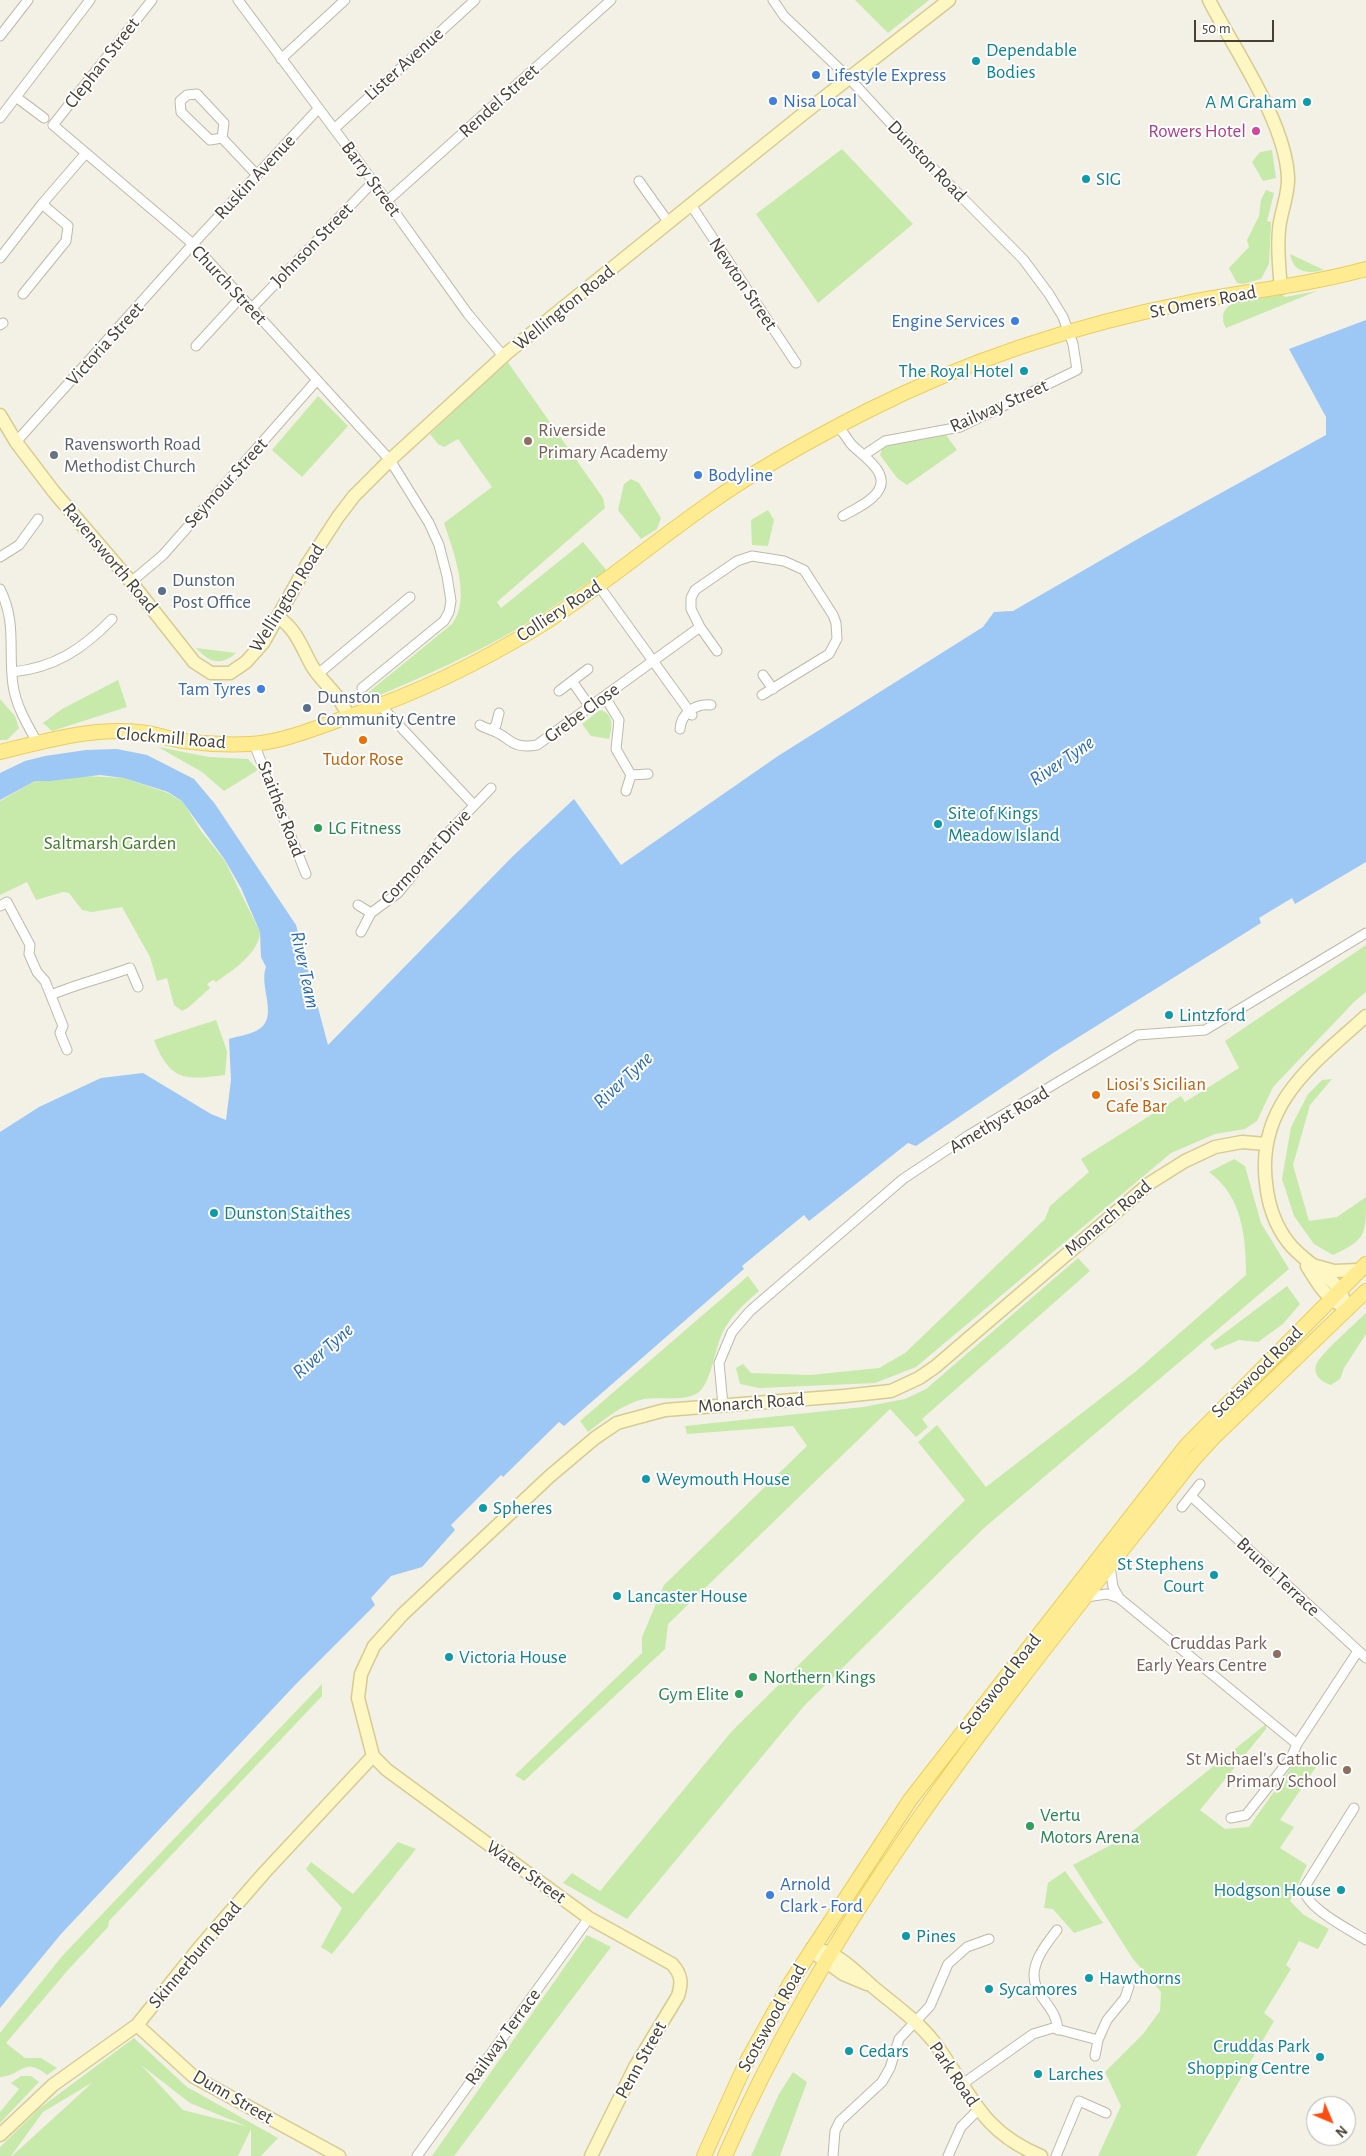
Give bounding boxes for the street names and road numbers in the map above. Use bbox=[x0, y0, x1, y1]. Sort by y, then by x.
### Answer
street label: Clephan Street bbox=[59, 13, 145, 113]
street label: Lister Avenue bbox=[360, 22, 448, 106]
street label: Rendel Street bbox=[454, 59, 544, 143]
street label: Dunston Road bbox=[883, 116, 971, 206]
street label: Ruskin Avenue bbox=[210, 130, 300, 224]
street label: Barry Street bbox=[336, 137, 406, 221]
street label: Johnson Street bbox=[266, 198, 358, 292]
street label: Newton Street bbox=[704, 233, 782, 335]
street label: Church Street bbox=[186, 240, 272, 330]
street label: Wellington Road bbox=[509, 260, 619, 356]
street label: St Omers Road bbox=[1148, 280, 1258, 324]
street label: Victoria Street bbox=[61, 297, 149, 391]
street label: Railway Street bbox=[946, 374, 1052, 438]
street label: Seymour Street bbox=[180, 433, 272, 533]
street label: Ravensworth Road bbox=[57, 498, 163, 618]
street label: Wellington Road bbox=[245, 540, 329, 656]
street label: Colliery Road bbox=[512, 575, 606, 647]
street label: Grebe Close bbox=[540, 678, 624, 748]
street label: Clockmill Road bbox=[115, 722, 227, 754]
street label: Staithes Road bbox=[252, 758, 310, 860]
street label: Cormorant Drive bbox=[376, 805, 476, 909]
street label: Amethyst Road bbox=[945, 1081, 1053, 1159]
street label: Monarch Road bbox=[1060, 1175, 1156, 1261]
street label: Scotswood Road bbox=[1206, 1321, 1308, 1423]
street label: Monarch Road bbox=[697, 1388, 805, 1418]
street label: Brunel Terrace bbox=[1232, 1533, 1324, 1621]
street label: Scotswood Road bbox=[954, 1630, 1046, 1738]
street label: Water Street bbox=[482, 1835, 570, 1909]
street label: Skinnerburn Road bbox=[144, 1897, 246, 2013]
street label: Scotswood Road bbox=[733, 1960, 811, 2076]
street label: Railway Terrace bbox=[460, 1984, 546, 2090]
street label: Penn Street bbox=[610, 2017, 672, 2103]
street label: Park Road bbox=[924, 2037, 984, 2111]
street label: Dunn Street bbox=[189, 2065, 277, 2129]

